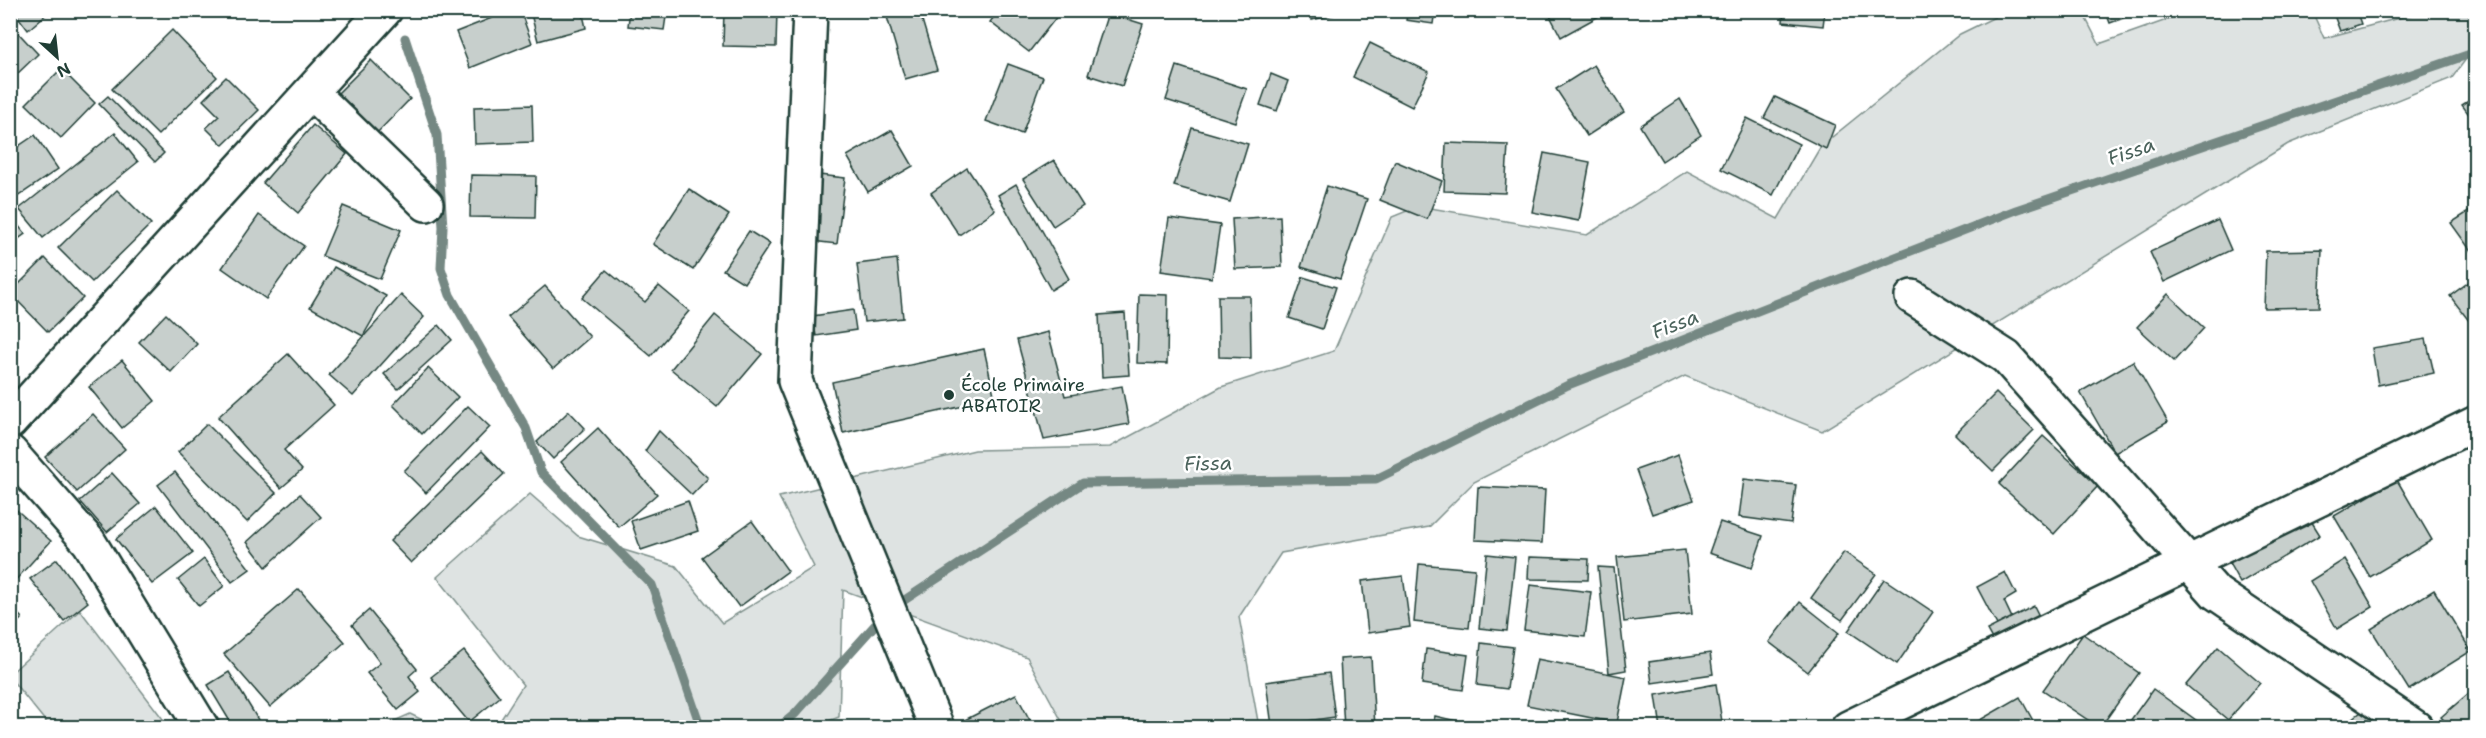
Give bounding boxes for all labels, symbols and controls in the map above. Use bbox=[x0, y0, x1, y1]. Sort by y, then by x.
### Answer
north arrow bbox=[27, 27, 87, 87]
text: N bbox=[53, 58, 74, 82]
water label: Fissa bbox=[2104, 131, 2158, 171]
water label: Fissa bbox=[1648, 303, 1702, 345]
place label: École Primaire ABATOIR bbox=[961, 373, 1085, 418]
marker: École Primaire ABATOIR bbox=[942, 388, 956, 402]
water label: Fissa bbox=[1184, 450, 1232, 476]

